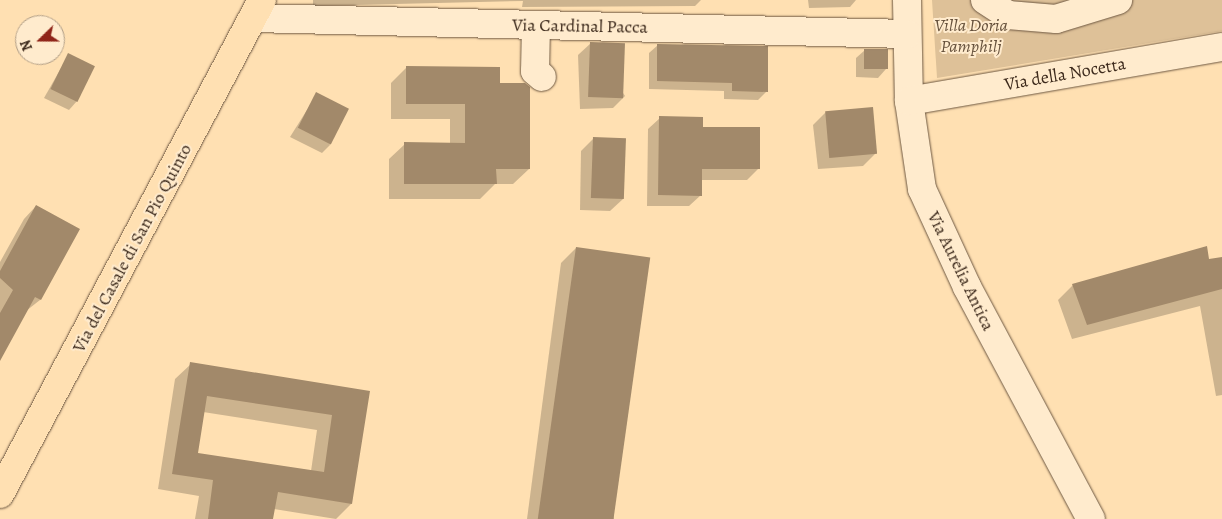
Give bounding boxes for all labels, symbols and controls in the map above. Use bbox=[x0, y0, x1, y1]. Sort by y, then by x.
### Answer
street label: Via Cardinal Pacca bbox=[512, 14, 648, 38]
north arrow bbox=[15, 15, 65, 65]
park label: Villa Doria Pamphilj bbox=[934, 15, 1008, 58]
text: N bbox=[16, 37, 37, 54]
street label: Via della Nocetta bbox=[1003, 53, 1127, 95]
street label: Via del Casale di San Pio Quinto bbox=[68, 140, 196, 356]
street label: Via Aurelia Antica bbox=[923, 208, 999, 334]

